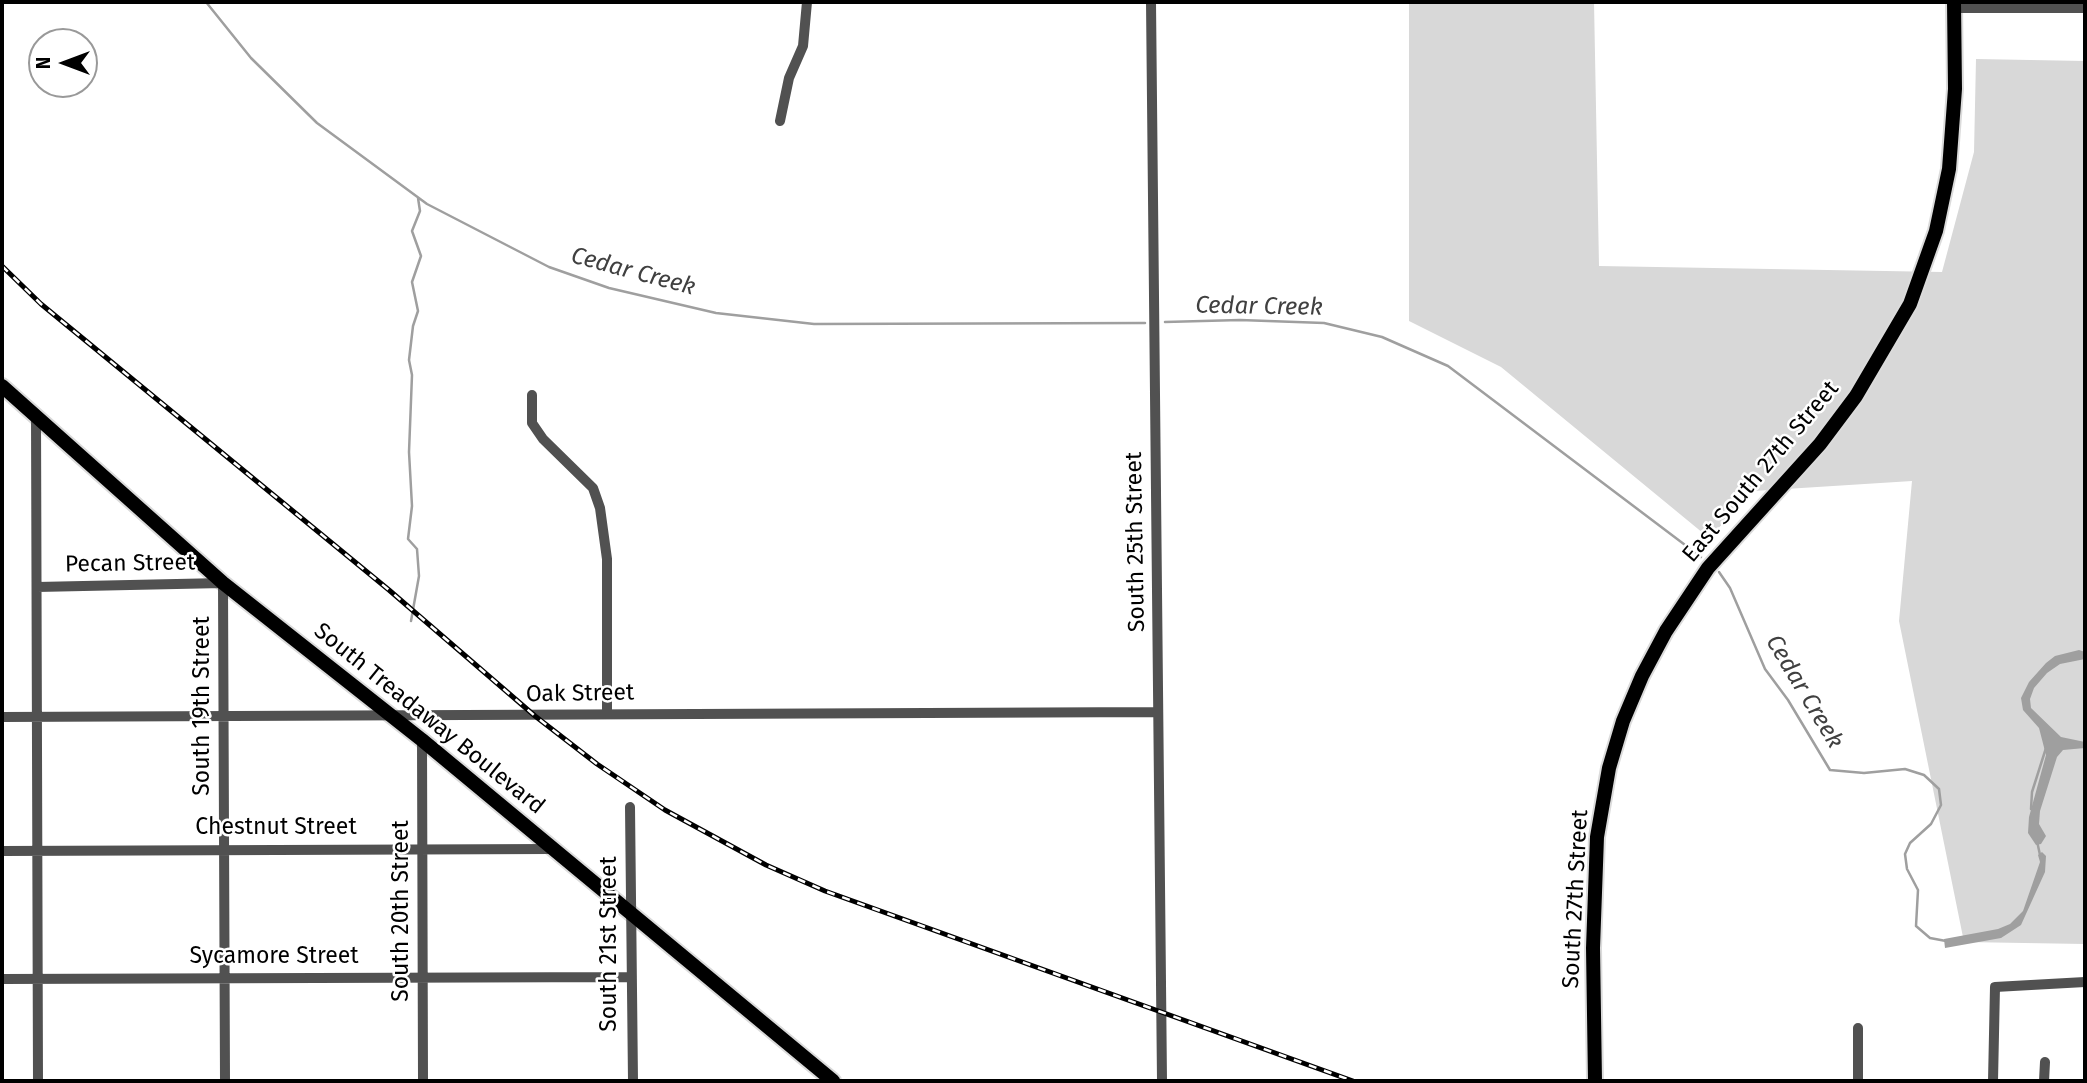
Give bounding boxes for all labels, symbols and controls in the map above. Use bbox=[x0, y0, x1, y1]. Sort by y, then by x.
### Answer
north arrow bbox=[28, 28, 98, 98]
text: N bbox=[32, 57, 55, 69]
water label: Cedar Creek bbox=[568, 242, 698, 302]
water label: Cedar Creek bbox=[1195, 291, 1323, 323]
street label: East South 27th Street bbox=[1677, 376, 1845, 568]
street label: South 25th Street bbox=[1121, 452, 1151, 632]
street label: Pecan Street bbox=[65, 549, 195, 579]
street label: South 19th Street bbox=[189, 616, 217, 796]
street label: South Treadaway Boulevard bbox=[308, 617, 550, 821]
water label: Cedar Creek bbox=[1759, 630, 1849, 754]
street label: Oak Street bbox=[526, 679, 634, 709]
street label: South 27th Street bbox=[1558, 809, 1594, 989]
street label: Chestnut Street bbox=[195, 814, 357, 842]
street label: South 20th Street bbox=[388, 820, 416, 1002]
street label: South 21st Street bbox=[596, 856, 624, 1032]
street label: Sycamore Street bbox=[189, 943, 359, 971]

